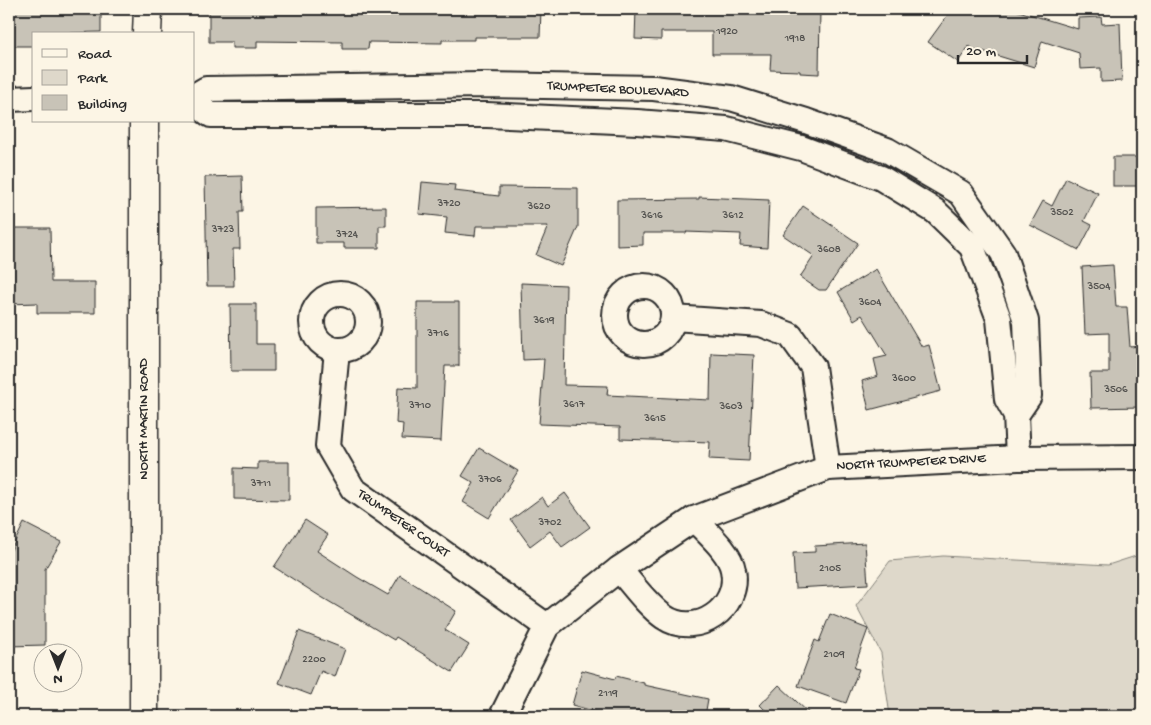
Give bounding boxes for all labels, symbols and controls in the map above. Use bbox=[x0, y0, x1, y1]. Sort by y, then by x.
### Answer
house number: 1920 bbox=[715, 26, 738, 38]
legend bbox=[32, 32, 195, 122]
scale bar bbox=[958, 32, 1027, 64]
house number: 1918 bbox=[784, 33, 805, 45]
text: 20 m bbox=[966, 43, 996, 61]
text: Road bbox=[78, 46, 112, 64]
text: Park bbox=[77, 70, 108, 88]
street label: TRUMPETER BOULEVARD bbox=[546, 78, 690, 102]
text: Building bbox=[77, 96, 127, 114]
house number: 3720 bbox=[436, 198, 461, 210]
house number: 3620 bbox=[527, 201, 550, 213]
house number: 3502 bbox=[1049, 207, 1074, 219]
house number: 3616 bbox=[640, 210, 663, 222]
house number: 3612 bbox=[721, 210, 744, 222]
house number: 3723 bbox=[211, 224, 235, 236]
house number: 3724 bbox=[335, 229, 359, 241]
house number: 3608 bbox=[816, 244, 841, 256]
house number: 3504 bbox=[1087, 281, 1111, 293]
house number: 3604 bbox=[858, 297, 882, 309]
house number: 3619 bbox=[532, 315, 555, 327]
house number: 3716 bbox=[426, 328, 449, 340]
street label: NORTH MARTIN ROAD bbox=[136, 358, 153, 480]
house number: 3600 bbox=[891, 373, 916, 385]
house number: 3506 bbox=[1103, 384, 1128, 396]
house number: 3617 bbox=[562, 399, 585, 411]
house number: 3710 bbox=[408, 400, 431, 412]
house number: 3603 bbox=[718, 401, 743, 413]
house number: 3615 bbox=[643, 413, 666, 425]
street label: NORTH TRUMPETER DRIVE bbox=[836, 451, 987, 475]
house number: 3706 bbox=[477, 474, 502, 486]
house number: 3711 bbox=[250, 478, 271, 490]
street label: TRUMPETER COURT bbox=[353, 485, 453, 562]
house number: 3702 bbox=[537, 517, 562, 529]
house number: 2105 bbox=[819, 563, 841, 575]
north arrow bbox=[32, 642, 82, 692]
house number: 2109 bbox=[823, 649, 845, 661]
house number: 2200 bbox=[302, 654, 326, 666]
text: N bbox=[53, 670, 63, 687]
house number: 2119 bbox=[598, 688, 618, 700]

